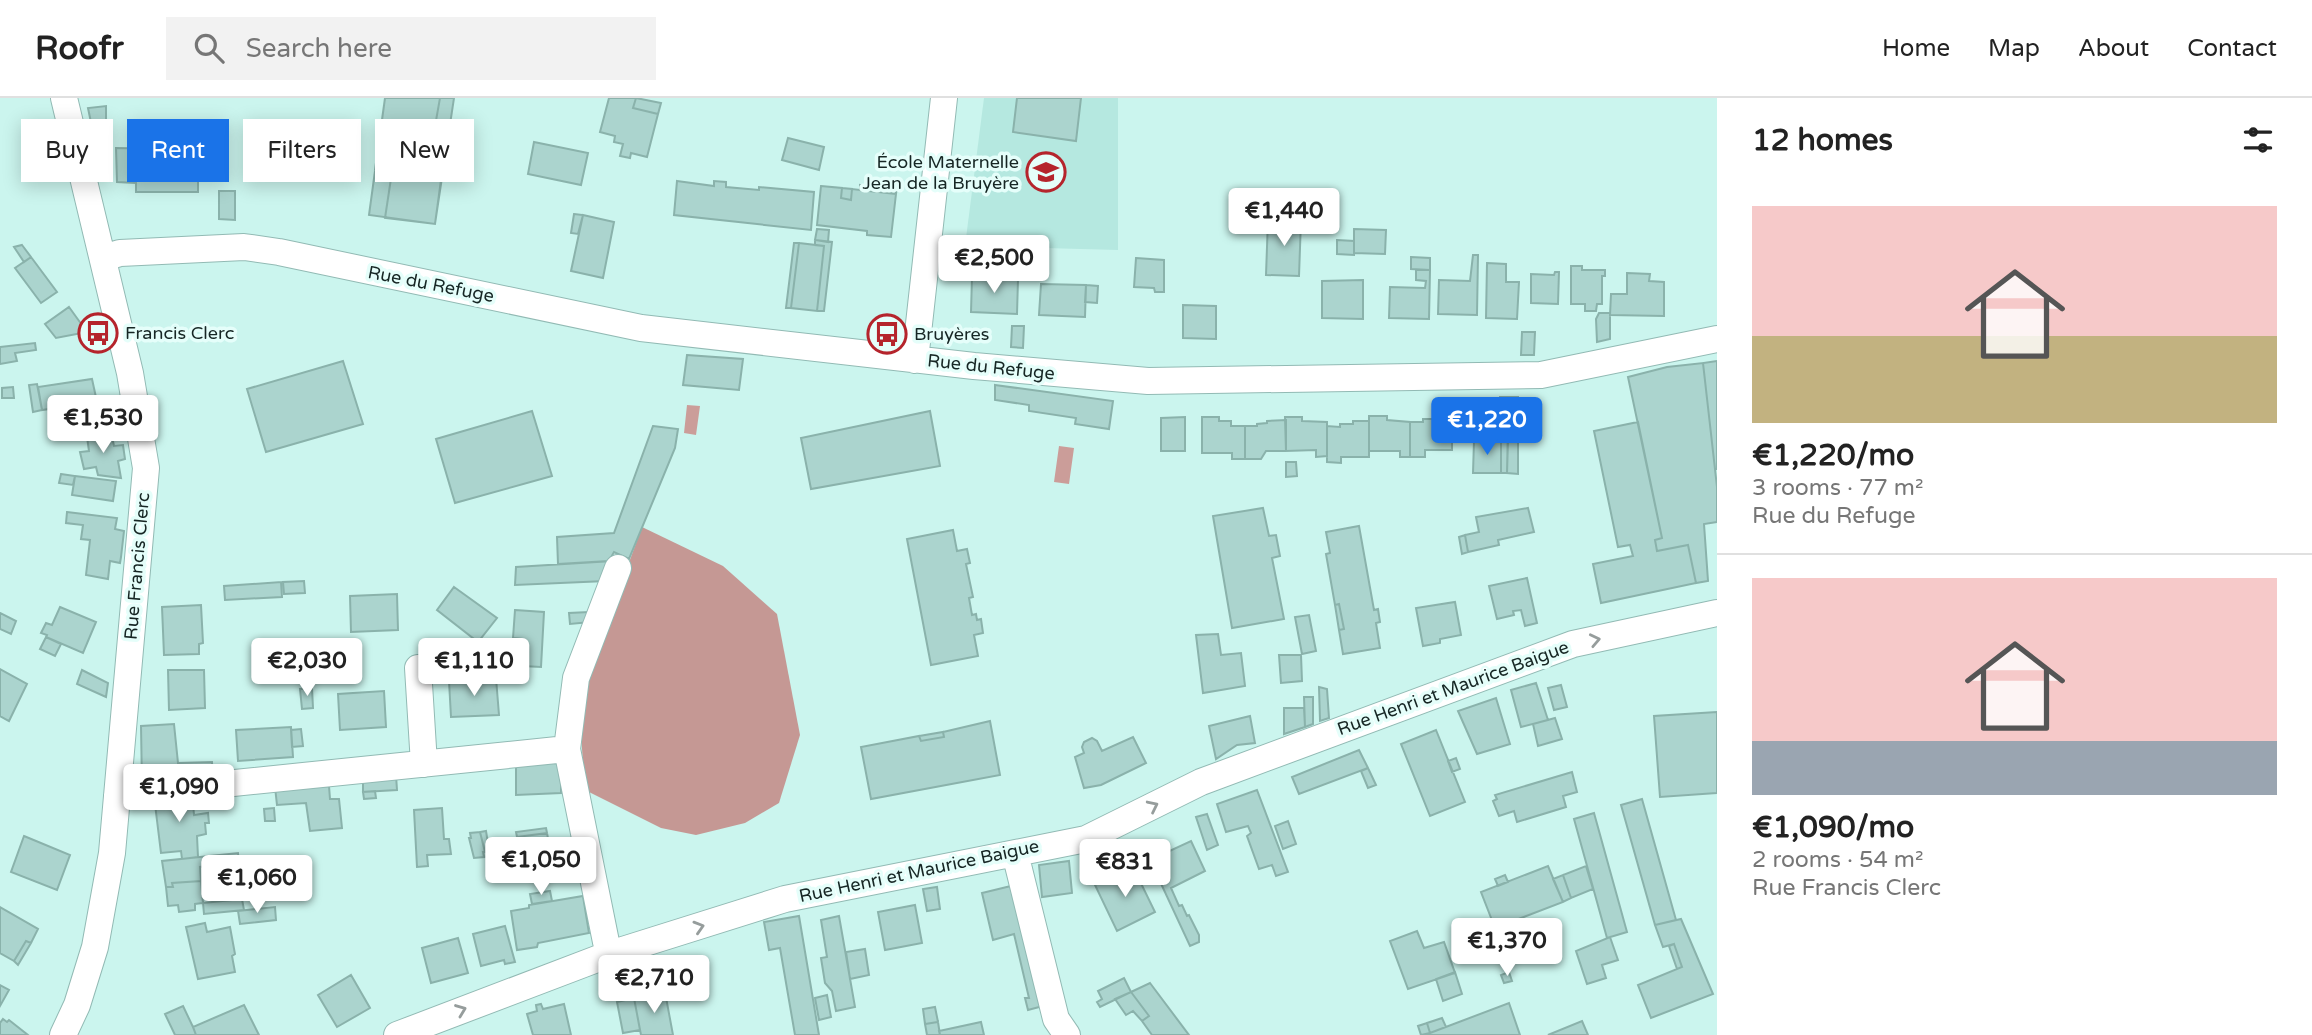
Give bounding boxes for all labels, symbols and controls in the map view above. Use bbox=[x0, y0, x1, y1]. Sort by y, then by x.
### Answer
search box bbox=[166, 17, 656, 80]
text: Roofr bbox=[35, 29, 124, 68]
icon: search bbox=[190, 29, 228, 67]
text: Search here bbox=[246, 33, 392, 64]
text: Home bbox=[1882, 34, 1950, 63]
text: Map bbox=[1988, 34, 2040, 63]
text: About bbox=[2078, 34, 2149, 63]
text: Contact bbox=[2187, 34, 2277, 63]
chip: Buy bbox=[21, 119, 113, 182]
chip: Rent bbox=[127, 119, 229, 182]
chip: Filters bbox=[243, 119, 361, 182]
chip: New bbox=[375, 119, 474, 182]
icon: filters bbox=[2239, 121, 2277, 159]
text: 12 homes bbox=[1752, 122, 1893, 159]
place label: École Maternelle Jean de la Bruyère bbox=[862, 151, 1019, 194]
school or university icon: École Maternelle Jean de la Bruyère bbox=[1025, 151, 1067, 193]
pin: €1,440 bbox=[1227, 188, 1341, 248]
text: €1,440 bbox=[1245, 197, 1323, 225]
pin: €2,500 bbox=[937, 236, 1051, 295]
text: €2,500 bbox=[954, 244, 1034, 272]
icon: home bbox=[1952, 251, 2078, 377]
street label: Rue du Refuge bbox=[366, 261, 496, 307]
bus stop icon: Francis Clerc bbox=[77, 312, 119, 354]
bus stop icon: Bruyères bbox=[866, 313, 908, 355]
place label: Francis Clerc bbox=[125, 322, 234, 344]
place label: Bruyères bbox=[914, 323, 989, 345]
street label: Rue du Refuge bbox=[926, 349, 1056, 385]
pin: €1,530 bbox=[46, 396, 160, 455]
pin: €1,220 bbox=[1430, 398, 1544, 457]
text: €1,530 bbox=[63, 404, 143, 432]
text: €1,220 bbox=[1447, 406, 1527, 434]
text: €1,220/mo bbox=[1752, 437, 1914, 474]
text: 3 rooms · 77 m² bbox=[1752, 474, 1923, 502]
street label: Rue Francis Clerc bbox=[120, 491, 154, 641]
text: Rue du Refuge bbox=[1752, 502, 1916, 530]
icon: home bbox=[1952, 623, 2078, 749]
one-way arrow bbox=[1589, 633, 1601, 648]
street label: Rue Henri et Maurice Baigue bbox=[1334, 636, 1572, 740]
pin: €2,030 bbox=[250, 638, 364, 698]
pin: €1,110 bbox=[417, 638, 531, 698]
text: €2,030 bbox=[267, 647, 347, 675]
text: €1,110 bbox=[434, 647, 514, 675]
pin: €1,090 bbox=[122, 764, 236, 824]
text: €1,090 bbox=[139, 773, 219, 801]
one-way arrow bbox=[1146, 800, 1158, 814]
text: €1,090/mo bbox=[1752, 809, 1914, 846]
street label: Rue Henri et Maurice Baigue bbox=[797, 835, 1041, 907]
pin: €1,050 bbox=[484, 838, 598, 897]
pin: €831 bbox=[1084, 840, 1166, 899]
text: €1,050 bbox=[501, 846, 581, 874]
text: 2 rooms · 54 m² bbox=[1752, 846, 1923, 874]
text: €831 bbox=[1095, 848, 1155, 876]
pin: €1,060 bbox=[200, 856, 314, 915]
text: €1,060 bbox=[217, 864, 297, 892]
text: Rue Francis Clerc bbox=[1752, 874, 1941, 902]
pin: €1,370 bbox=[1450, 918, 1564, 978]
one-way arrow bbox=[692, 920, 704, 935]
text: €1,370 bbox=[1467, 927, 1547, 955]
pin: €2,710 bbox=[597, 956, 711, 1015]
text: €2,710 bbox=[614, 964, 694, 992]
one-way arrow bbox=[454, 1005, 466, 1019]

